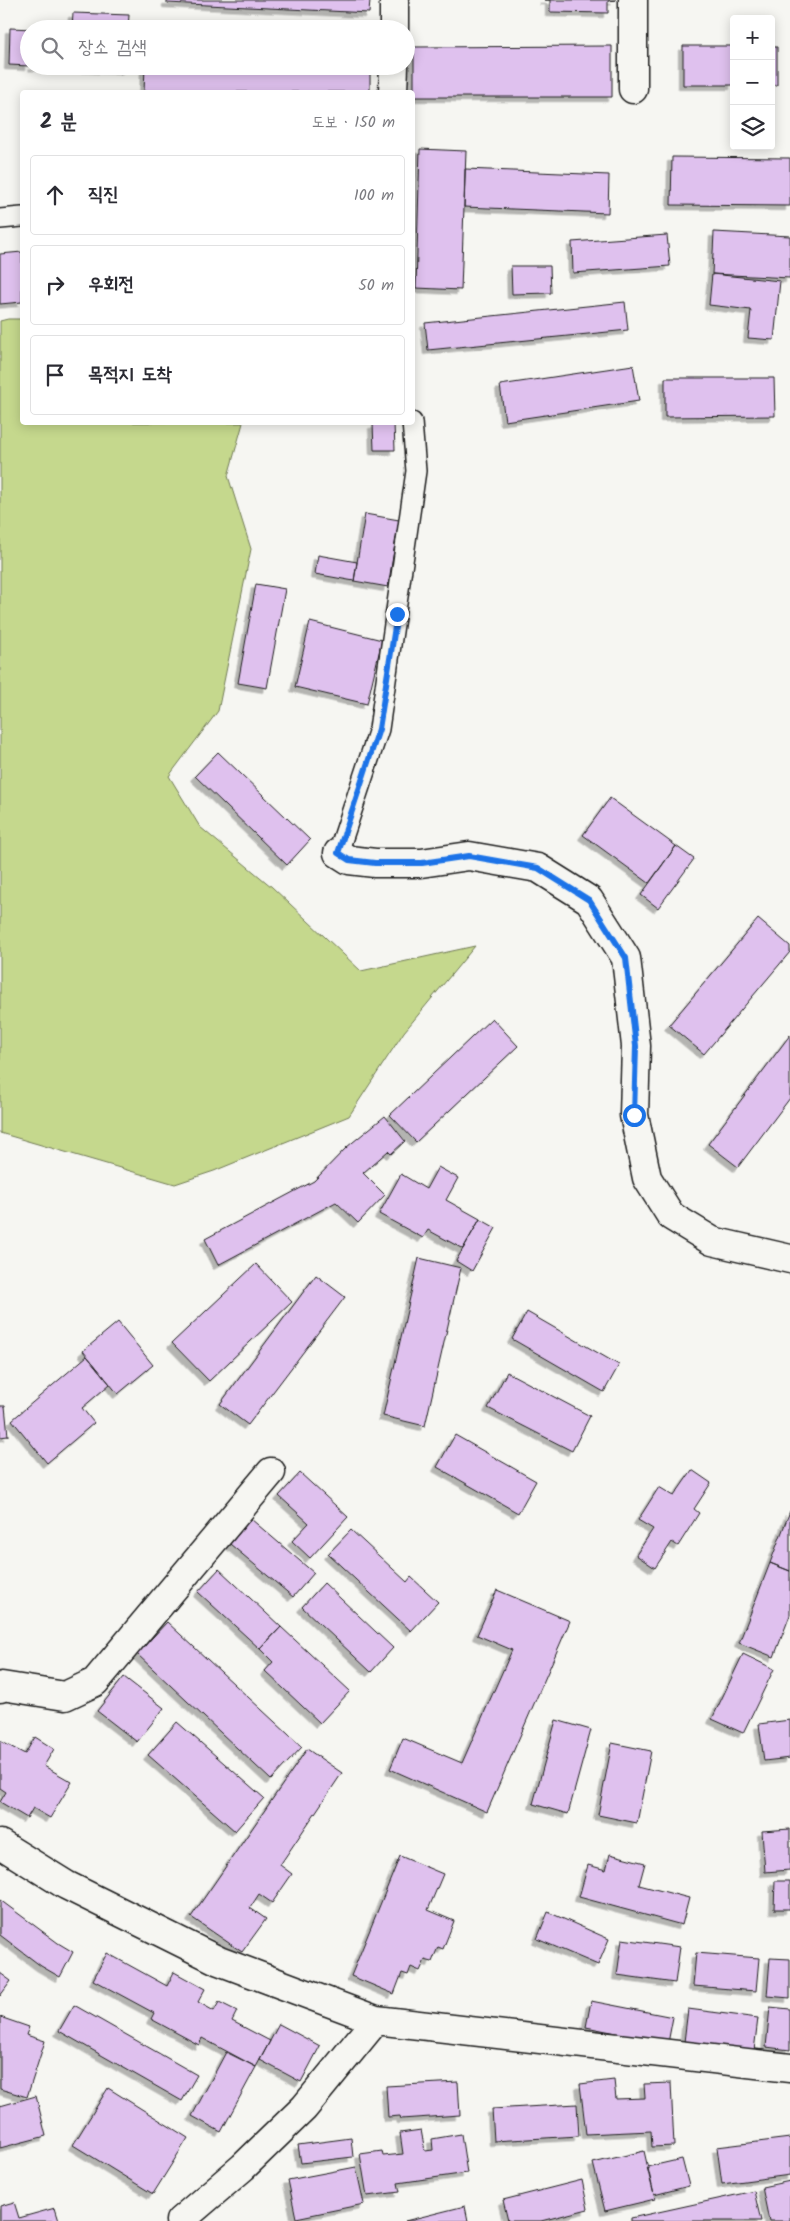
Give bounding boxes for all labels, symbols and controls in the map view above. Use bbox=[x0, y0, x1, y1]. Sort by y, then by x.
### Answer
map controls bbox=[730, 15, 775, 150]
button: + bbox=[730, 15, 775, 60]
search box bbox=[20, 20, 415, 75]
text: 장소 검색 bbox=[78, 33, 147, 63]
icon: search bbox=[38, 34, 66, 62]
button: − bbox=[730, 60, 775, 105]
button: layers bbox=[730, 105, 775, 150]
text: 2 분 bbox=[40, 106, 77, 139]
text: 도보 · 150 m bbox=[312, 110, 395, 135]
text: 직진 bbox=[88, 180, 119, 210]
icon: ahead bbox=[41, 181, 69, 209]
text: 100 m bbox=[354, 183, 394, 208]
text: 우회전 bbox=[88, 270, 134, 300]
icon: right bbox=[41, 271, 69, 299]
text: 50 m bbox=[358, 273, 394, 298]
text: 목적지 도착 bbox=[88, 360, 172, 390]
icon: arrive bbox=[41, 361, 69, 389]
route end bbox=[386, 603, 409, 626]
route start bbox=[623, 1104, 646, 1127]

